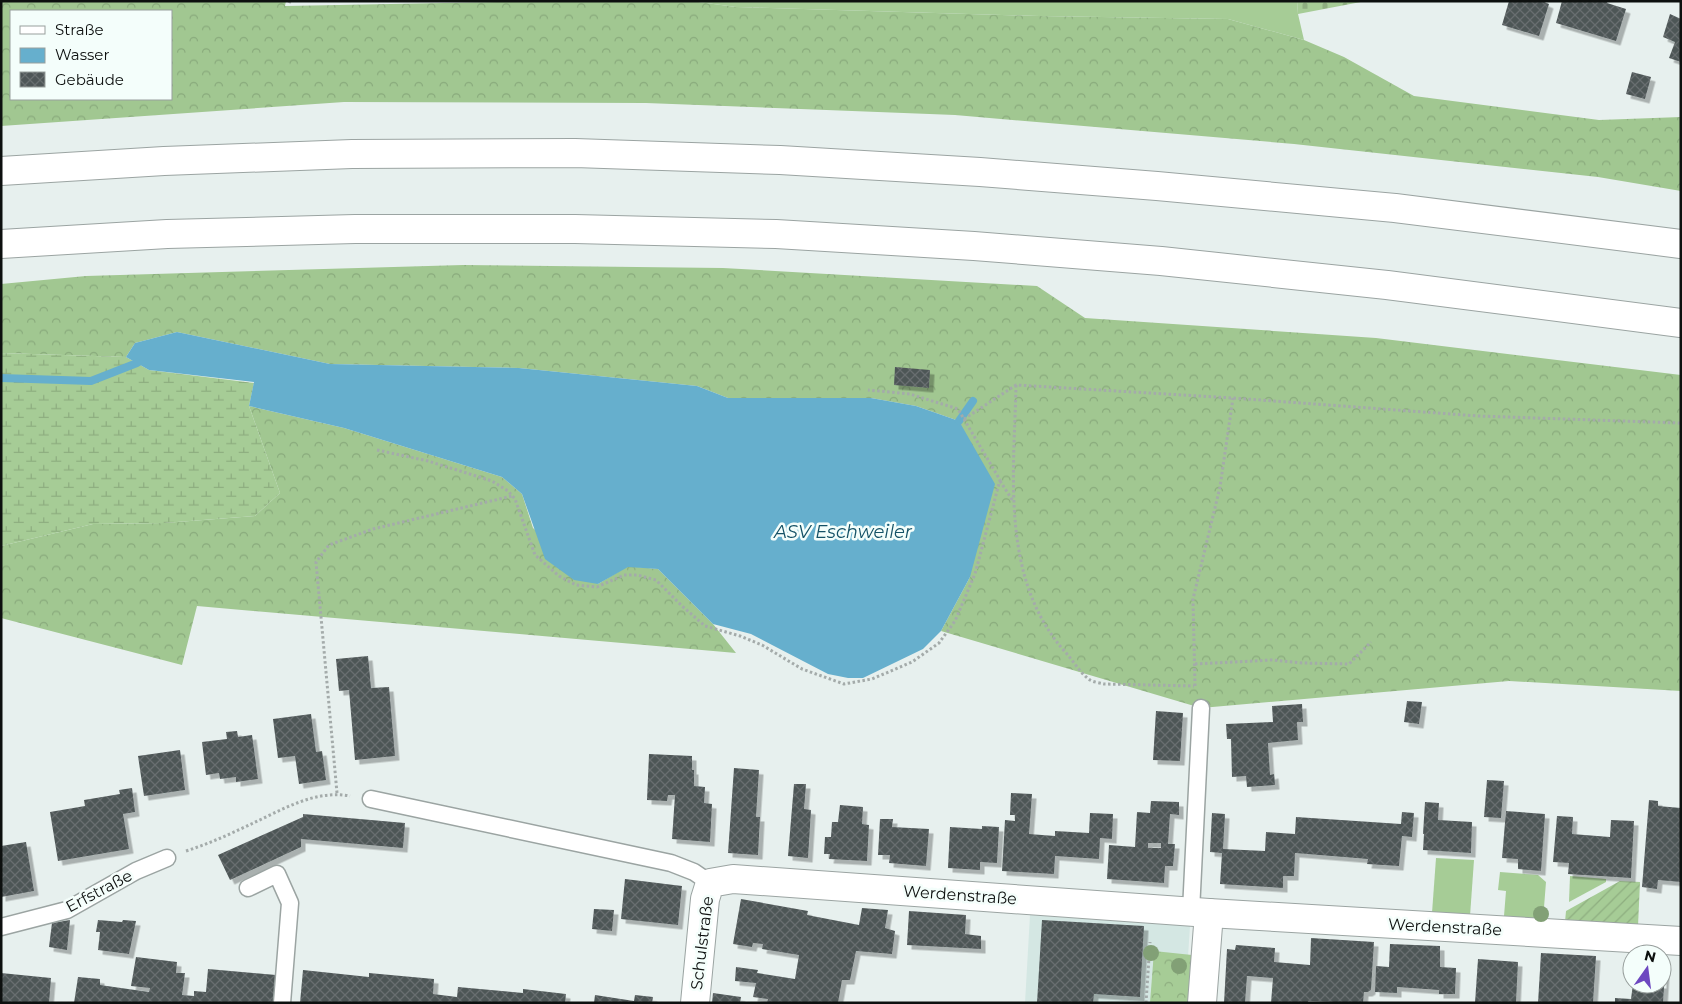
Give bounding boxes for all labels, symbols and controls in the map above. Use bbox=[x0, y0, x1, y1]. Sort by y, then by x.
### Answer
legend bbox=[10, 10, 172, 100]
text: Straße bbox=[55, 20, 104, 39]
text: Wasser bbox=[55, 45, 109, 64]
text: Gebäude bbox=[55, 70, 124, 89]
water label: ASV Eschweiler bbox=[773, 521, 913, 543]
street label: Erfstraße bbox=[63, 866, 135, 916]
street label: Werdenstraße bbox=[902, 882, 1018, 908]
street label: Schulstraße bbox=[687, 895, 717, 991]
street label: Werdenstraße bbox=[1388, 915, 1502, 939]
north arrow bbox=[1622, 944, 1672, 994]
text: N bbox=[1642, 946, 1658, 966]

